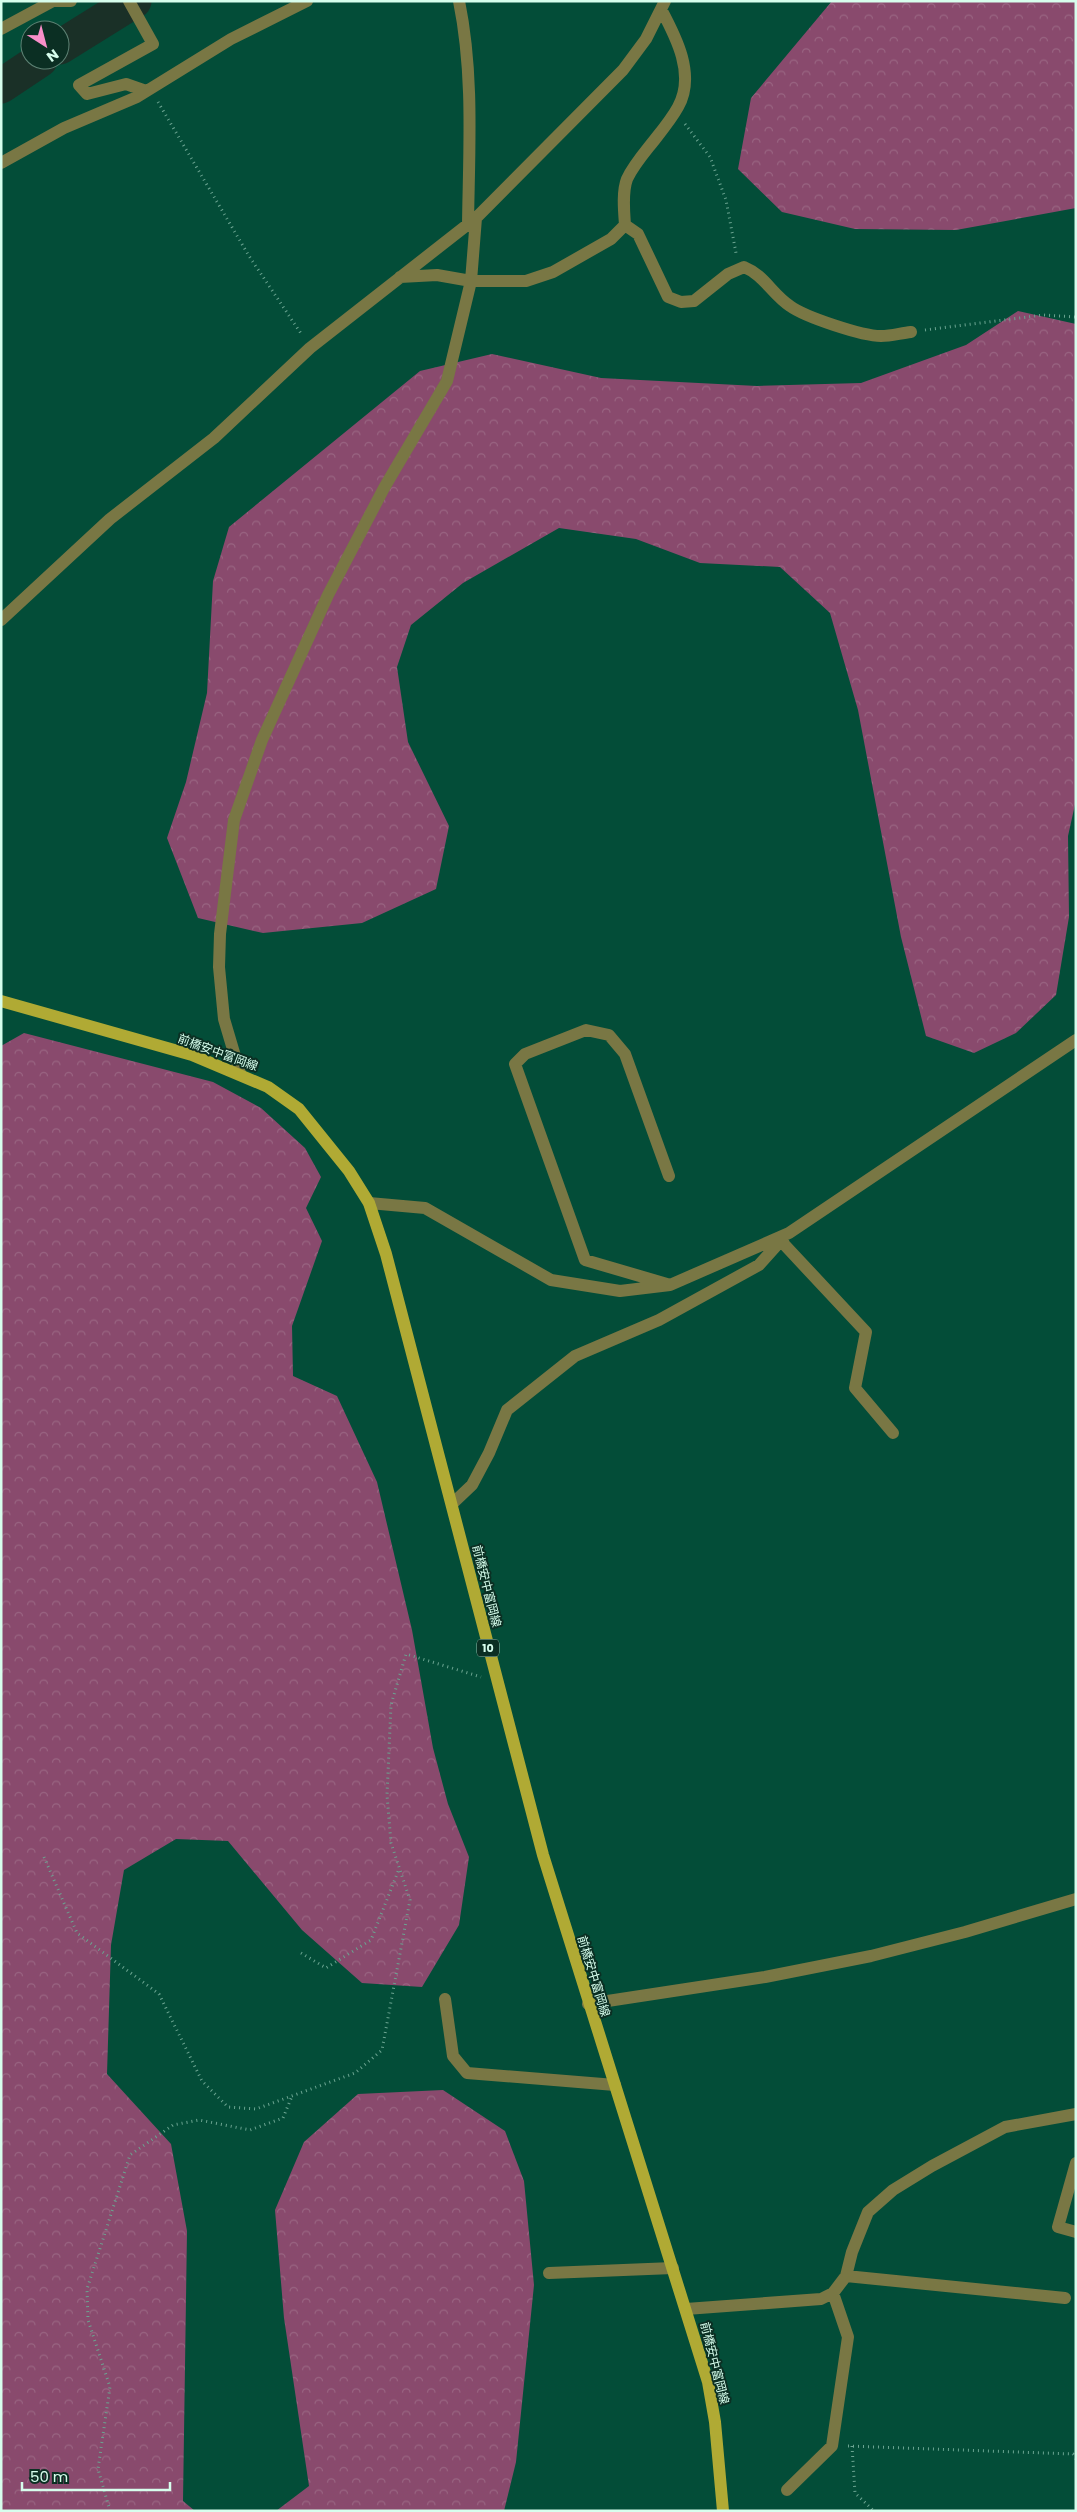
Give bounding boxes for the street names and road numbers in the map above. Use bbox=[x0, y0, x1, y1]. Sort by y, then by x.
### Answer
street label: 前橋安中富岡線 bbox=[176, 1030, 260, 1074]
street label: 前橋安中富岡線 bbox=[469, 1543, 505, 1629]
road number: 10 bbox=[477, 1640, 499, 1656]
street label: 前橋安中富岡線 bbox=[574, 1933, 614, 2019]
street label: 前橋安中富岡線 bbox=[697, 2320, 733, 2406]

